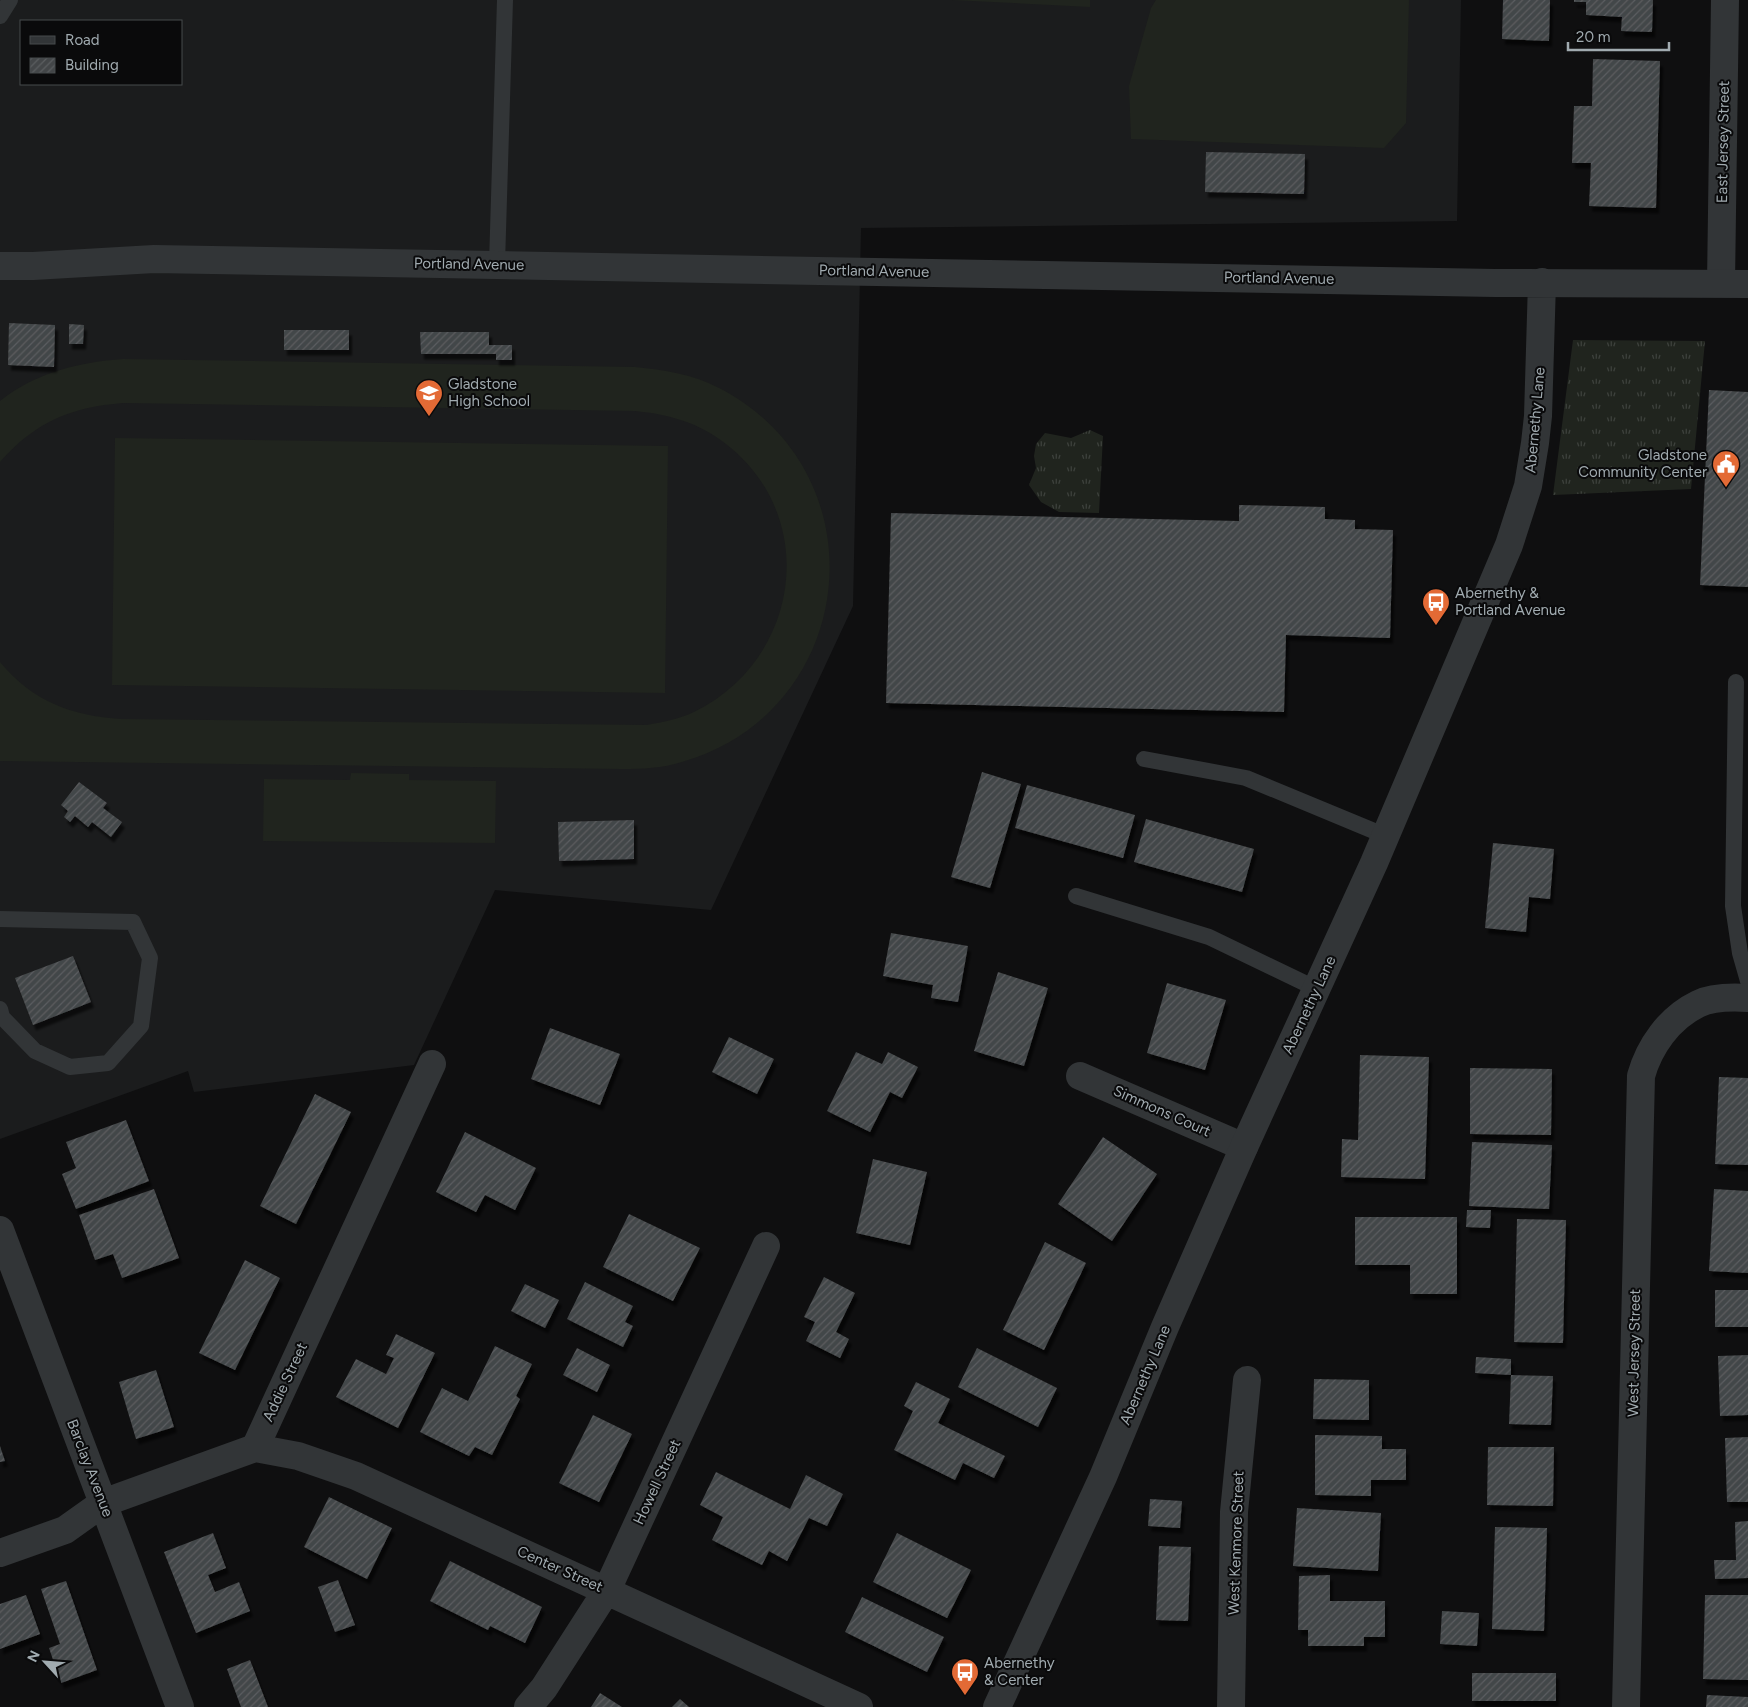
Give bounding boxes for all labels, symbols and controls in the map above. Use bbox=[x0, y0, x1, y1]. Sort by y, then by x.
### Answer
legend bbox=[20, 20, 182, 85]
scale bar bbox=[1568, 20, 1669, 52]
text: 20 m bbox=[1576, 28, 1610, 46]
text: Road bbox=[65, 31, 100, 49]
text: Building bbox=[65, 56, 119, 74]
street label: East Jersey Street bbox=[1713, 80, 1733, 203]
street label: Portland Avenue bbox=[414, 254, 524, 274]
street label: Portland Avenue bbox=[819, 261, 929, 281]
street label: Portland Avenue bbox=[1224, 268, 1334, 288]
street label: Abernethy Lane bbox=[1521, 366, 1549, 474]
place label: Gladstone High School bbox=[448, 375, 530, 410]
school or university icon: Gladstone High School bbox=[414, 378, 444, 417]
place label: Gladstone Community Center bbox=[1578, 446, 1707, 481]
public building icon: Gladstone Community Center bbox=[1711, 449, 1741, 488]
place label: Abernethy & Portland Avenue bbox=[1455, 584, 1566, 619]
bus stop icon: Abernethy & Portland Avenue bbox=[1421, 587, 1451, 626]
street label: Abernethy Lane bbox=[1278, 953, 1340, 1057]
street label: Simmons Court bbox=[1111, 1082, 1214, 1141]
street label: West Jersey Street bbox=[1624, 1289, 1644, 1417]
street label: Abernethy Lane bbox=[1116, 1323, 1174, 1427]
street label: Addie Street bbox=[259, 1339, 311, 1424]
street label: Barclay Avenue bbox=[63, 1417, 117, 1519]
street label: Howell Street bbox=[629, 1436, 685, 1527]
street label: West Kenmore Street bbox=[1224, 1470, 1248, 1615]
street label: Center Street bbox=[514, 1542, 606, 1596]
north arrow bbox=[20, 1637, 70, 1687]
text: N bbox=[24, 1648, 44, 1665]
place label: Abernethy & Center bbox=[984, 1654, 1055, 1689]
bus stop icon: Abernethy & Center bbox=[950, 1657, 980, 1696]

